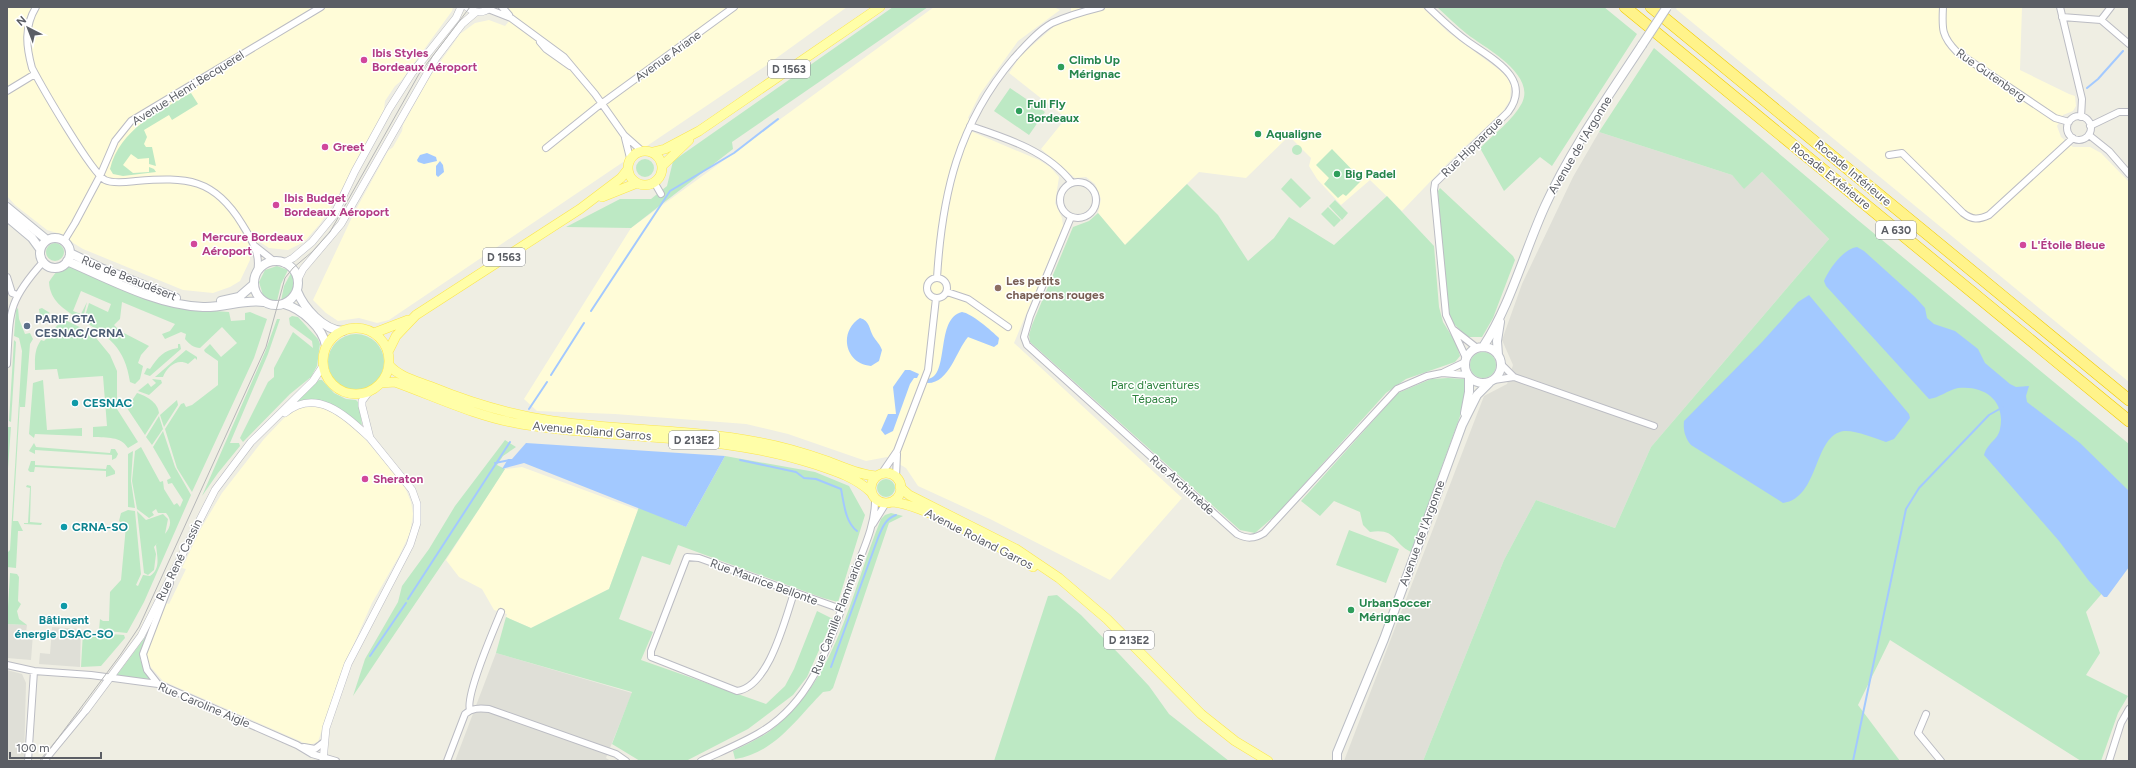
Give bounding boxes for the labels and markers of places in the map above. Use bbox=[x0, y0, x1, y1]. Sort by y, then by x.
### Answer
place label: Ibis Styles Bordeaux Aéroport bbox=[372, 46, 478, 74]
place label: Climb Up Mérignac bbox=[1069, 53, 1121, 81]
marker: Ibis Styles Bordeaux Aéroport bbox=[359, 55, 369, 65]
marker: Climb Up Mérignac bbox=[1056, 62, 1066, 72]
place label: Full Fly Bordeaux bbox=[1027, 97, 1080, 125]
marker: Full Fly Bordeaux bbox=[1014, 106, 1024, 116]
place label: Aqualigne bbox=[1266, 127, 1322, 141]
marker: Aqualigne bbox=[1253, 129, 1263, 139]
place label: Greet bbox=[333, 140, 365, 154]
marker: Greet bbox=[320, 142, 330, 152]
place label: Big Padel bbox=[1345, 167, 1396, 181]
marker: Big Padel bbox=[1332, 169, 1342, 179]
place label: Ibis Budget Bordeaux Aéroport bbox=[284, 191, 390, 219]
marker: Ibis Budget Bordeaux Aéroport bbox=[271, 200, 281, 210]
place label: Mercure Bordeaux Aéroport bbox=[202, 230, 304, 258]
place label: L'Étoile Bleue bbox=[2031, 238, 2106, 252]
marker: Mercure Bordeaux Aéroport bbox=[189, 239, 199, 249]
marker: L'Étoile Bleue bbox=[2018, 240, 2028, 250]
place label: Les petits chaperons rouges bbox=[1006, 274, 1105, 302]
marker: Les petits chaperons rouges bbox=[993, 283, 1003, 293]
place label: PARIF GTA CESNAC/CRNA bbox=[35, 312, 124, 340]
marker: PARIF GTA CESNAC/CRNA bbox=[22, 321, 32, 331]
place label: CESNAC bbox=[83, 396, 133, 410]
marker: CESNAC bbox=[70, 398, 80, 408]
place label: Sheraton bbox=[373, 472, 423, 486]
marker: Sheraton bbox=[360, 474, 370, 484]
place label: CRNA-SO bbox=[72, 520, 128, 534]
marker: CRNA-SO bbox=[59, 522, 69, 532]
place label: UrbanSoccer Mérignac bbox=[1359, 596, 1431, 624]
marker: Bâtiment énergie DSAC-SO bbox=[59, 601, 69, 611]
marker: UrbanSoccer Mérignac bbox=[1346, 605, 1356, 615]
place label: Bâtiment énergie DSAC-SO bbox=[15, 613, 114, 641]

